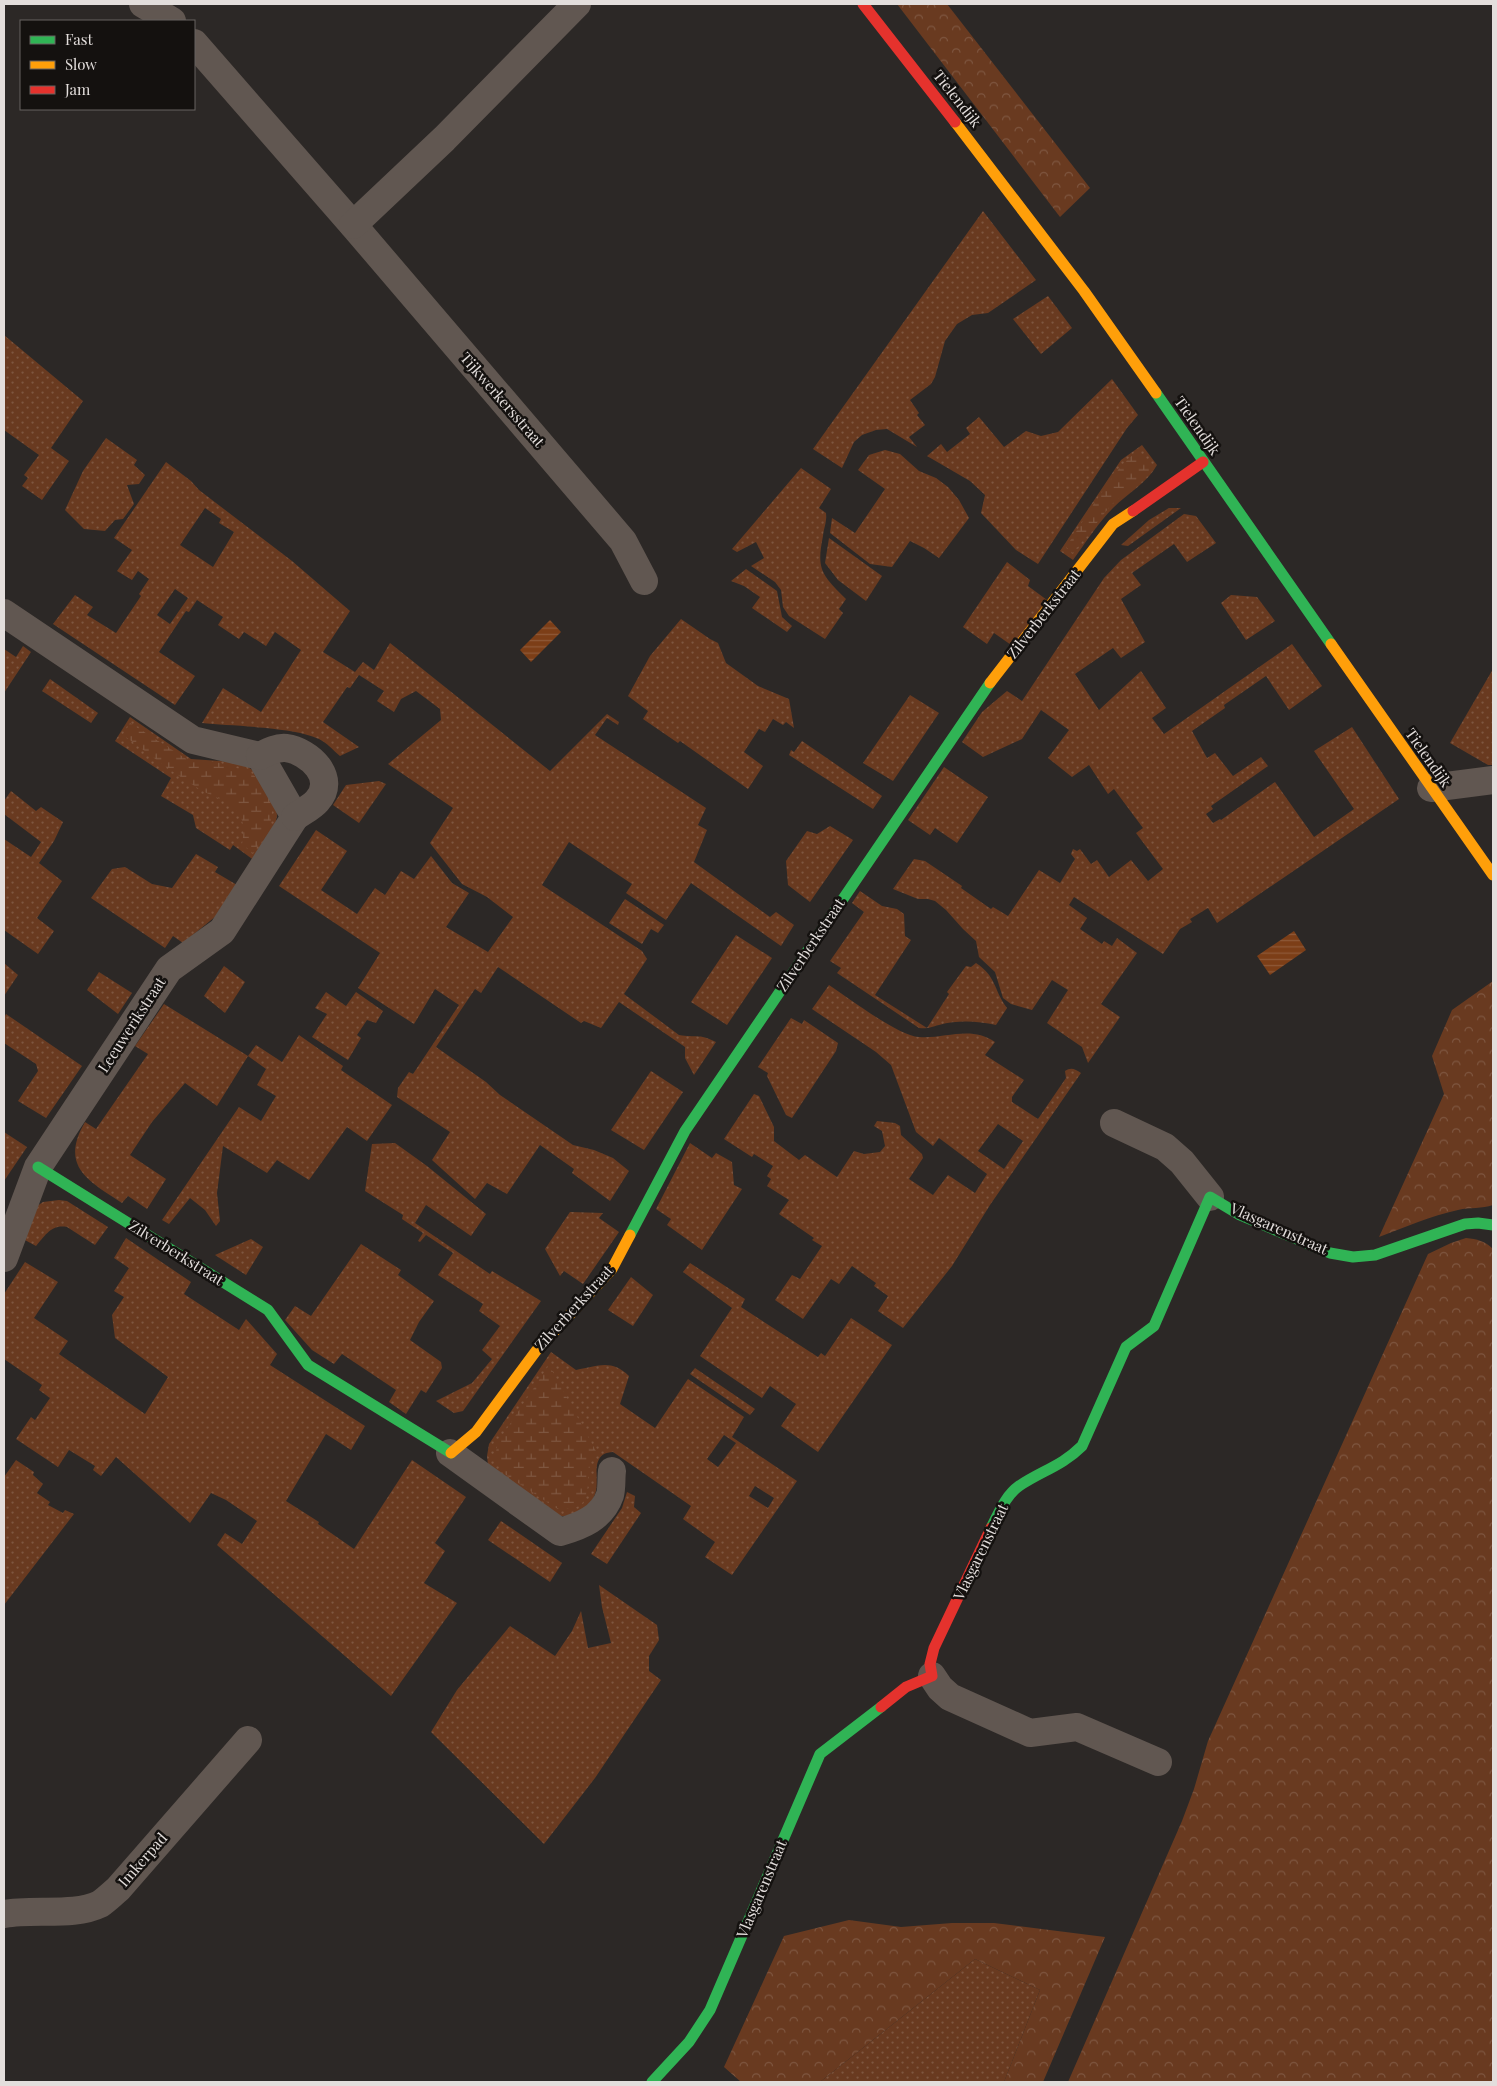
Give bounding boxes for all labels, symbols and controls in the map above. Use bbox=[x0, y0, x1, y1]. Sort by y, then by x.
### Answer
legend bbox=[20, 20, 195, 110]
text: Fast bbox=[65, 29, 94, 49]
text: Slow bbox=[65, 54, 97, 74]
street label: Tielendijk bbox=[929, 66, 987, 132]
text: Jam bbox=[64, 79, 91, 99]
street label: Tijkwerkersstraat bbox=[456, 348, 550, 451]
street label: Tielendijk bbox=[1170, 392, 1226, 459]
street label: Zilverberkstraat bbox=[1002, 564, 1085, 662]
street label: Tielendijk bbox=[1401, 724, 1457, 791]
street label: Zilverberkstraat bbox=[772, 893, 849, 995]
street label: Leeuwerikstraat bbox=[93, 972, 170, 1076]
street label: Vlasgarenstraat bbox=[1226, 1197, 1332, 1259]
street label: Zilverberkstraat bbox=[125, 1215, 228, 1290]
street label: Zilverberkstraat bbox=[530, 1260, 617, 1354]
street label: Vlasgarenstraat bbox=[948, 1499, 1012, 1604]
street label: Imkerpad bbox=[113, 1828, 171, 1891]
street label: Vlasgarenstraat bbox=[731, 1836, 791, 1942]

